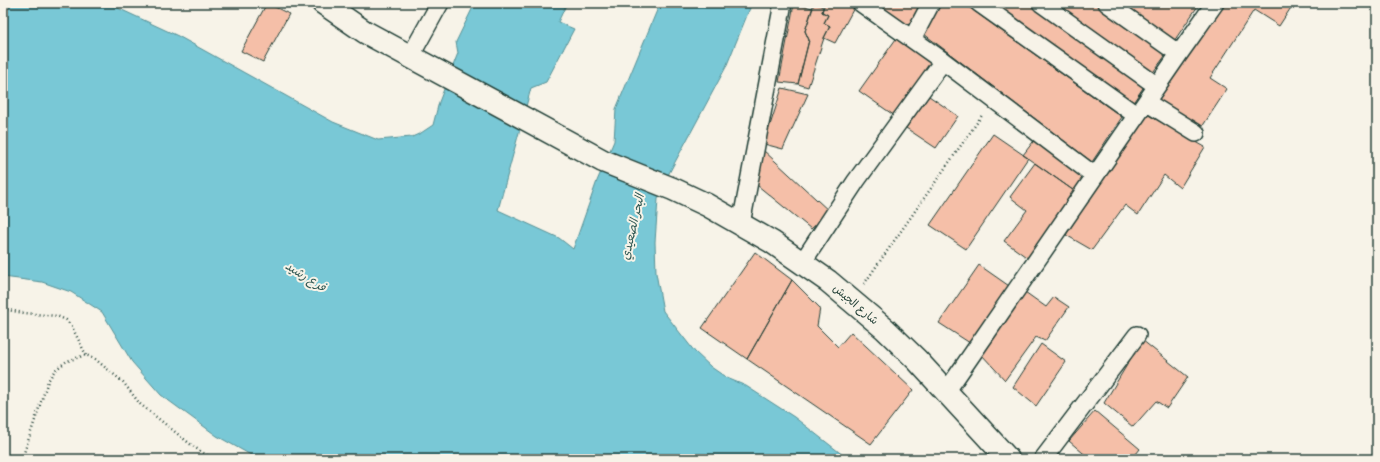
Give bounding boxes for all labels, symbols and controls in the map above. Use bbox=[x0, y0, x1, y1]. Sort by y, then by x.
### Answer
water label: البحر الصعيدي bbox=[617, 191, 649, 262]
water label: فرع رشيد bbox=[282, 258, 330, 297]
street label: شارع الجيش bbox=[829, 281, 882, 329]

